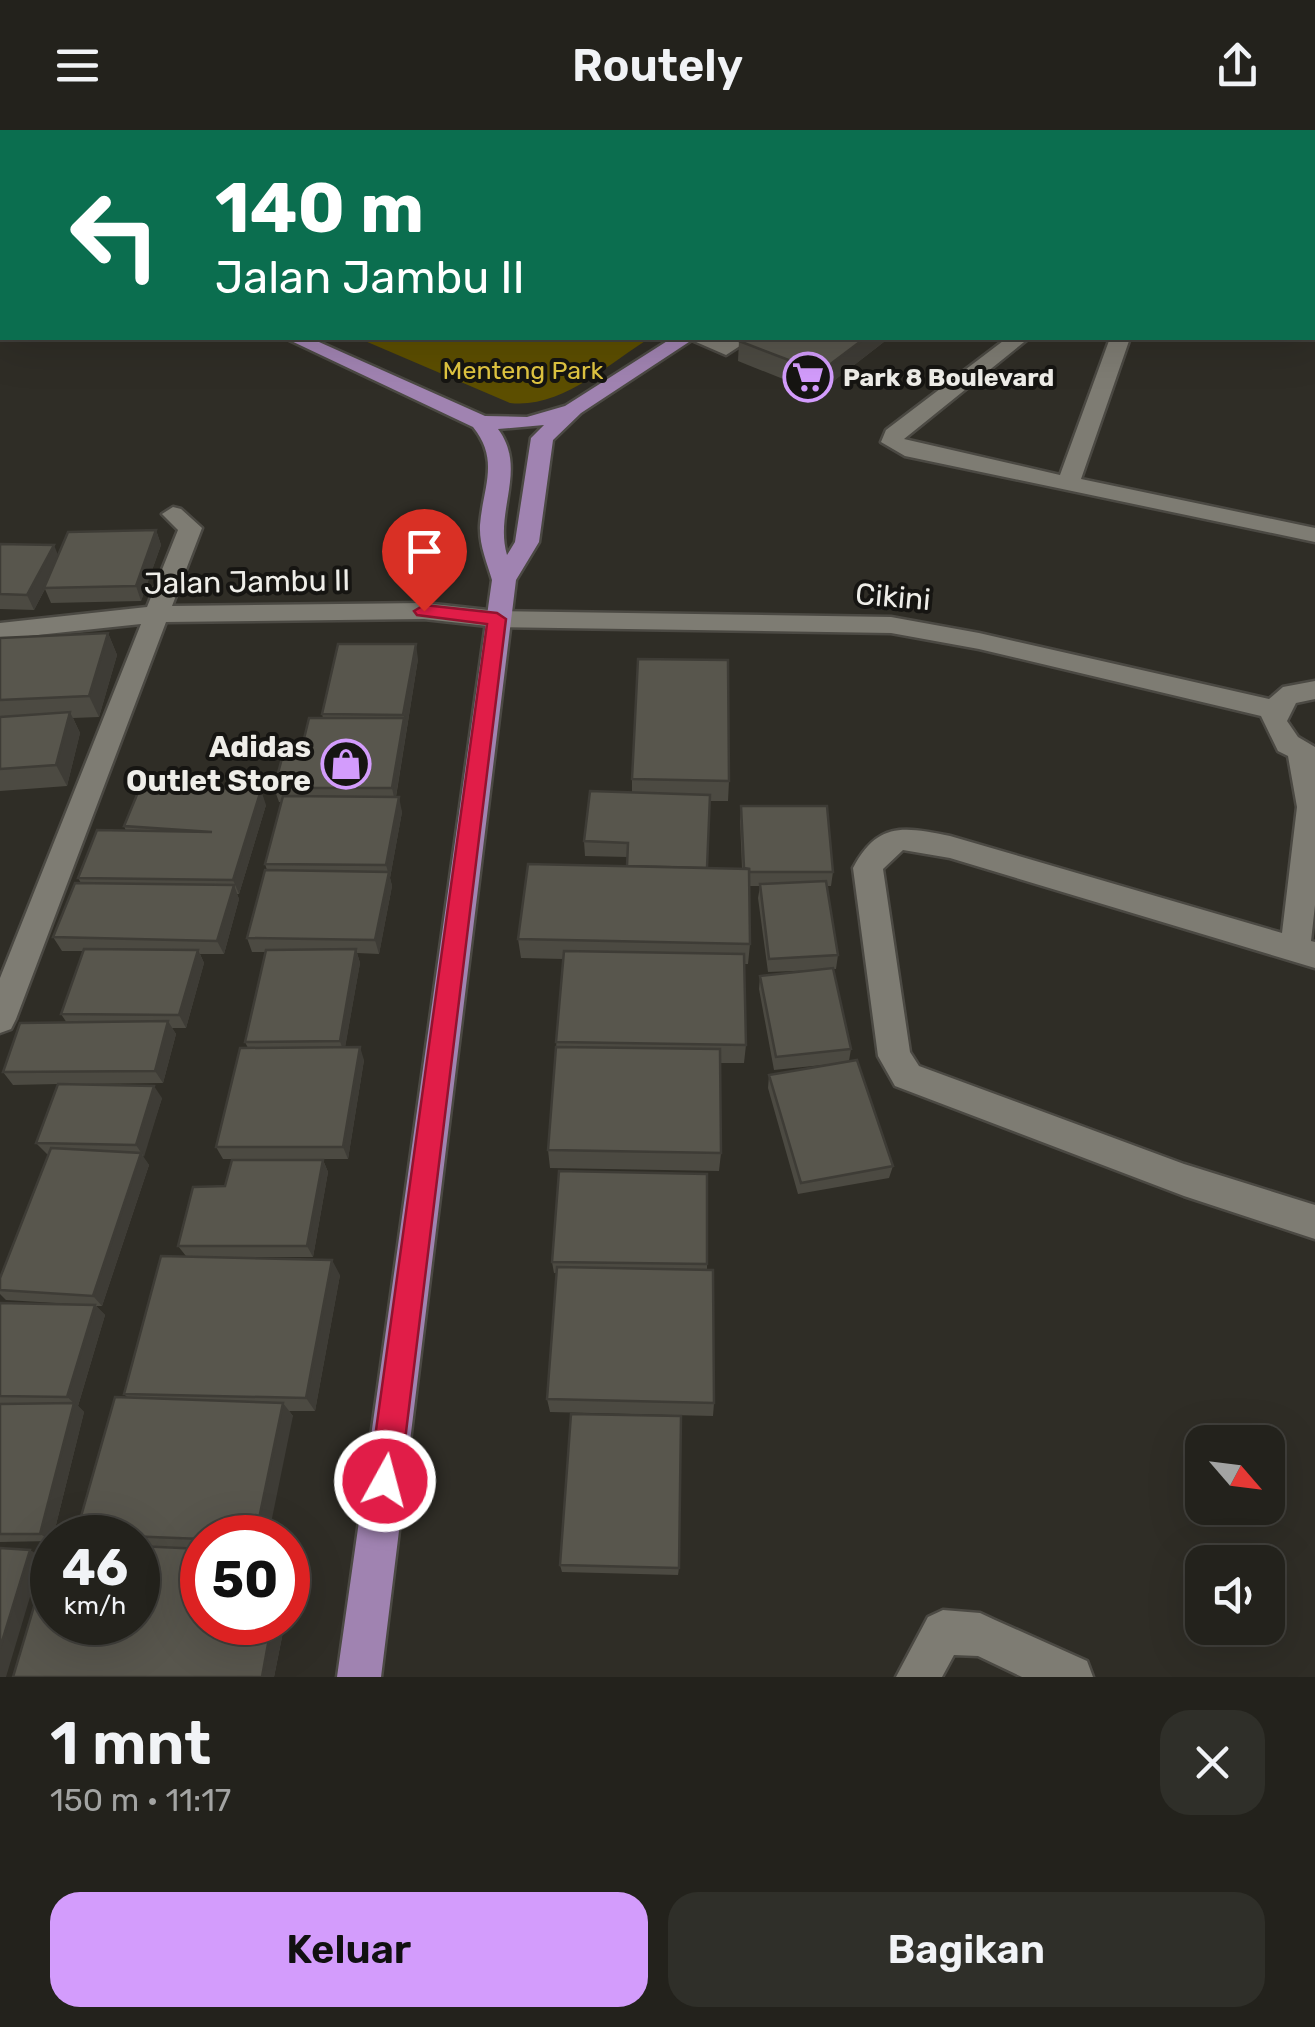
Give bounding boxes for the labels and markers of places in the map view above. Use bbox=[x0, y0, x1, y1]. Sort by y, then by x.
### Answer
supermarket icon: Park 8 Boulevard bbox=[782, 351, 834, 403]
place label: Park 8 Boulevard bbox=[843, 363, 1054, 392]
pin bbox=[382, 509, 467, 612]
place label: Adidas Outlet Store bbox=[126, 729, 311, 799]
shop icon: Adidas Outlet Store bbox=[320, 738, 372, 790]

